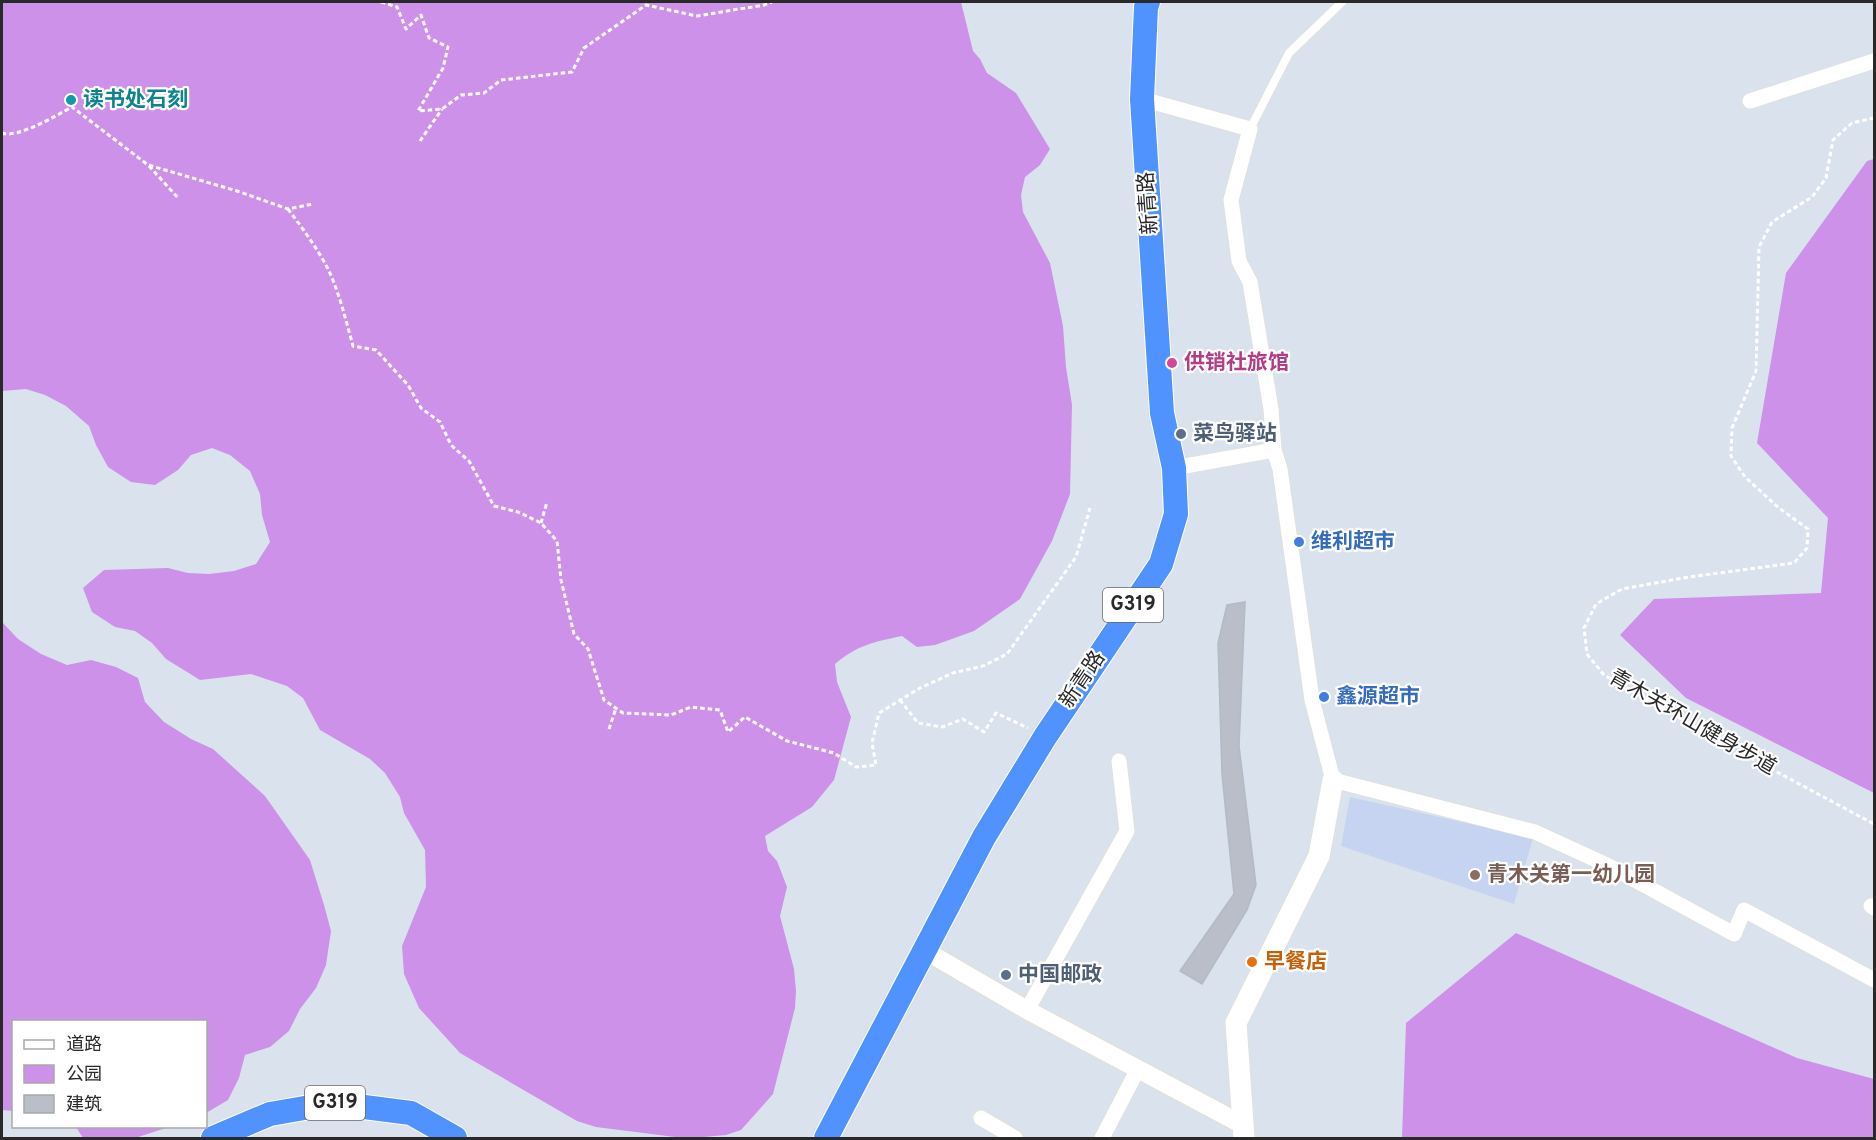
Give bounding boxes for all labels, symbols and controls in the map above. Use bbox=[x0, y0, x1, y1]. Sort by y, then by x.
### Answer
place label: 读书处石刻 bbox=[83, 87, 188, 114]
marker: 读书处石刻 bbox=[64, 93, 78, 107]
street label: 新青路 bbox=[1133, 171, 1165, 235]
place label: 供销社旅馆 bbox=[1184, 350, 1289, 377]
marker: 供销社旅馆 bbox=[1165, 356, 1179, 370]
place label: 菜鸟驿站 bbox=[1193, 421, 1277, 448]
marker: 菜鸟驿站 bbox=[1174, 427, 1188, 441]
place label: 维利超市 bbox=[1311, 529, 1395, 556]
marker: 维利超市 bbox=[1292, 535, 1306, 549]
road number: G319 bbox=[1103, 588, 1163, 622]
street label: 新青路 bbox=[1054, 646, 1112, 714]
street label: 青木关环山健身步道 bbox=[1603, 664, 1781, 782]
place label: 鑫源超市 bbox=[1336, 684, 1420, 711]
marker: 鑫源超市 bbox=[1317, 690, 1331, 704]
place label: 青木关第一幼儿园 bbox=[1487, 862, 1655, 889]
marker: 青木关第一幼儿园 bbox=[1468, 868, 1482, 882]
place label: 早餐店 bbox=[1264, 949, 1327, 976]
marker: 早餐店 bbox=[1245, 955, 1259, 969]
place label: 中国邮政 bbox=[1018, 962, 1102, 989]
marker: 中国邮政 bbox=[999, 968, 1013, 982]
legend bbox=[12, 1020, 207, 1128]
text: 道路 bbox=[66, 1034, 102, 1057]
text: 公园 bbox=[66, 1064, 102, 1087]
road number: G319 bbox=[305, 1086, 365, 1120]
text: 建筑 bbox=[66, 1094, 102, 1117]

